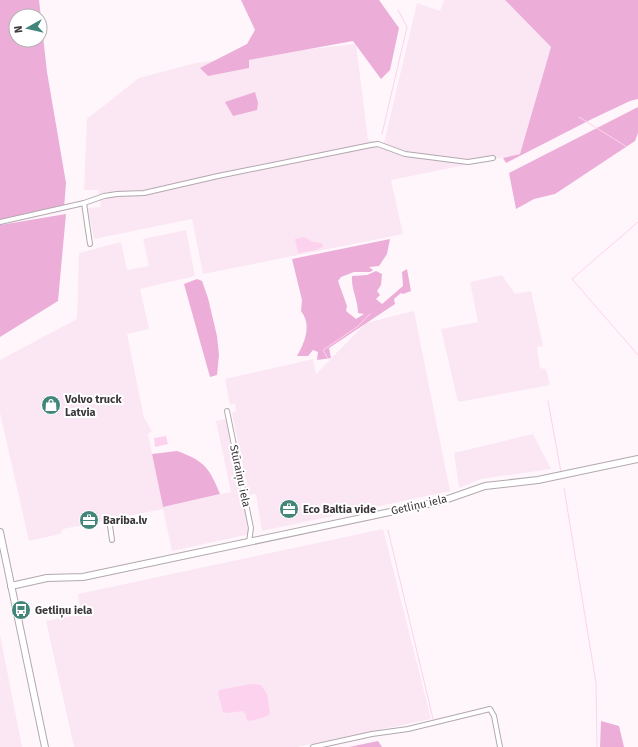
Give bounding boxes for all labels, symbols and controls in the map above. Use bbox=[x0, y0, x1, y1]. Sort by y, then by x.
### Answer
north arrow bbox=[8, 8, 48, 48]
text: N bbox=[12, 25, 26, 34]
place label: Volvo truck Latvia bbox=[64, 393, 122, 419]
shop icon: Volvo truck Latvia bbox=[40, 394, 62, 416]
street label: Stūraiņu iela bbox=[226, 444, 253, 509]
street label: Getliņu iela bbox=[390, 492, 449, 519]
office icon: Eco Baltia vide bbox=[278, 498, 300, 520]
place label: Eco Baltia vide bbox=[303, 503, 376, 516]
office icon: Bariba.lv bbox=[78, 509, 100, 531]
place label: Bariba.lv bbox=[103, 514, 148, 527]
bus stop icon: Getliņu iela bbox=[10, 599, 32, 621]
place label: Getliņu iela bbox=[35, 604, 92, 618]

